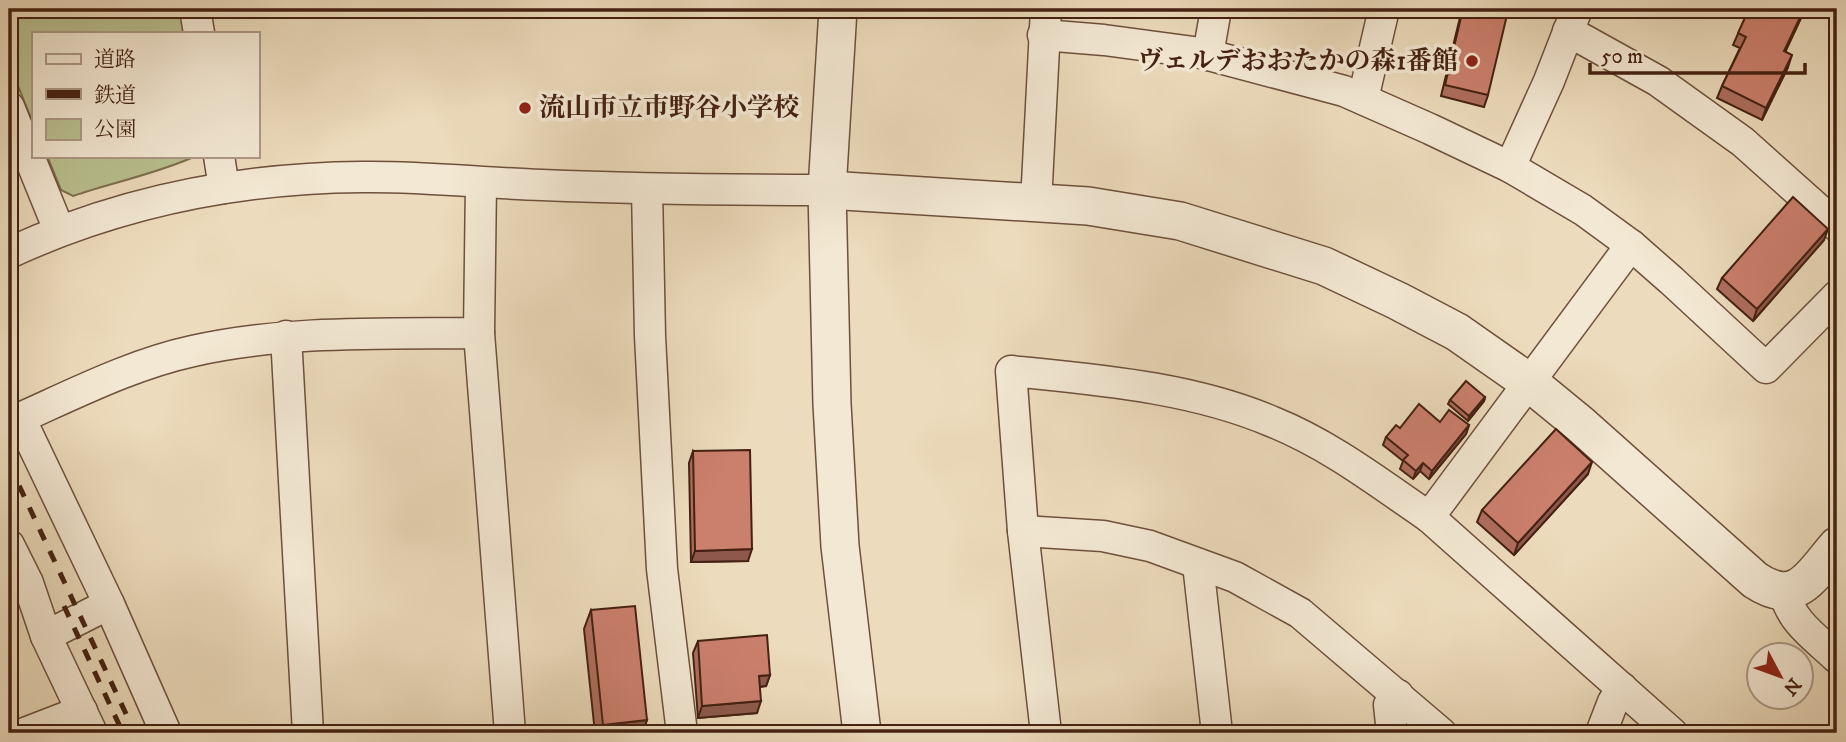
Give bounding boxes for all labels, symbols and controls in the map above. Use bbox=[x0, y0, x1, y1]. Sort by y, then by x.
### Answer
legend bbox=[32, 32, 259, 158]
scale bar bbox=[1590, 32, 1806, 76]
text: 50 m bbox=[1601, 44, 1643, 70]
place label: ヴェルデおおたかの森1番館 bbox=[1137, 45, 1458, 78]
text: 道路 bbox=[94, 47, 136, 73]
marker: ヴェルデおおたかの森1番館 bbox=[1464, 53, 1480, 69]
text: 鉄道 bbox=[94, 83, 136, 109]
place label: 流山市立市野谷小学校 bbox=[539, 92, 799, 125]
marker: 流山市立市野谷小学校 bbox=[517, 100, 533, 116]
text: 公園 bbox=[94, 117, 136, 143]
north arrow bbox=[1744, 640, 1814, 710]
text: N bbox=[1778, 673, 1805, 700]

